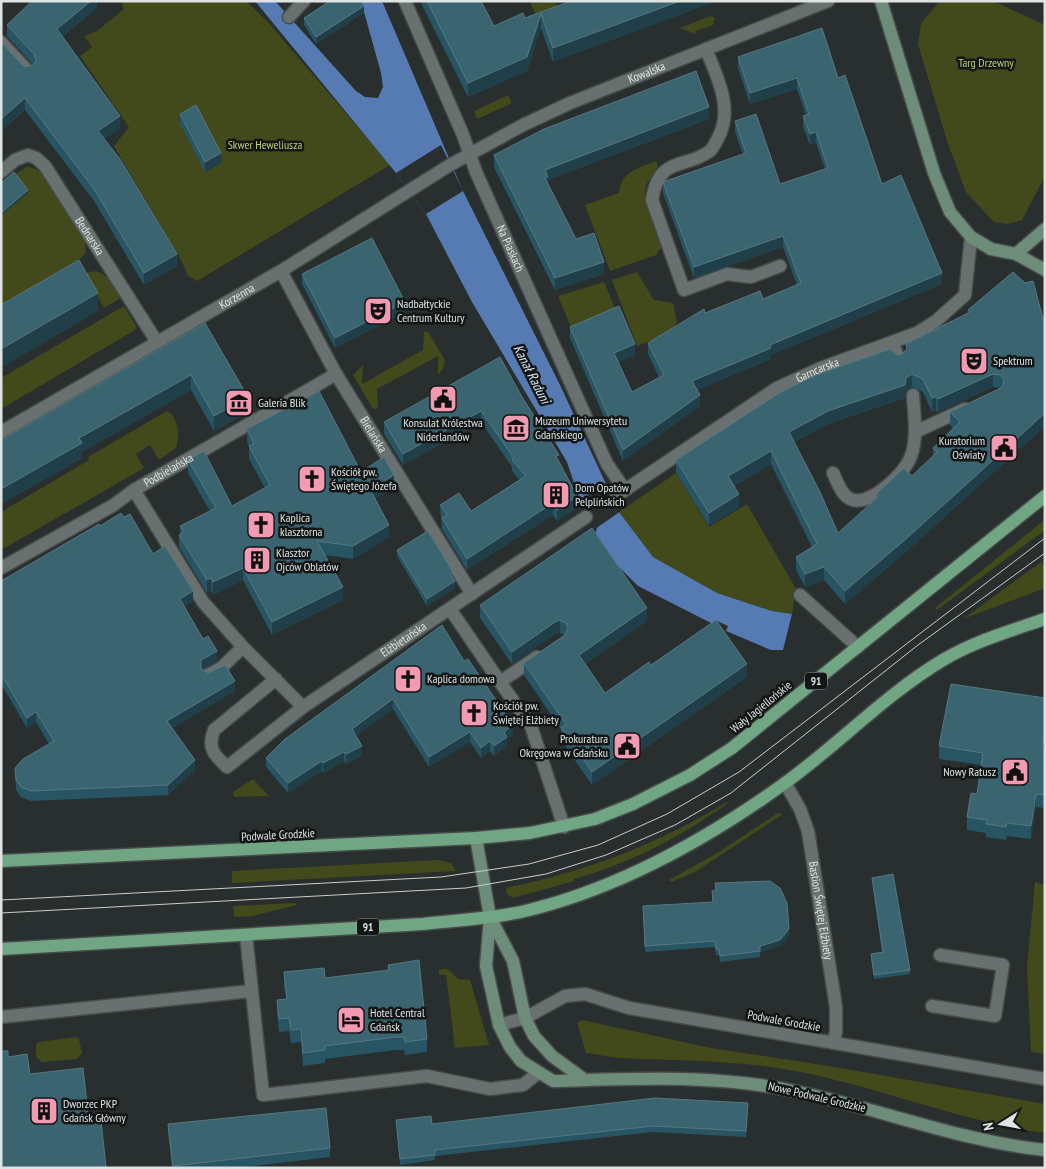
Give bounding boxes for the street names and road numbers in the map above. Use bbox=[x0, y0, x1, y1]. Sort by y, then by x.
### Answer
street label: Kowalska bbox=[626, 58, 667, 86]
street label: Bednarska bbox=[72, 214, 108, 258]
street label: Na Piaskach bbox=[494, 222, 528, 274]
street label: Korzenna bbox=[216, 280, 257, 312]
street label: Garncarska bbox=[793, 354, 841, 385]
street label: Bielańska bbox=[357, 414, 391, 455]
street label: Podbielańska bbox=[141, 450, 196, 490]
street label: Elżbietańska bbox=[377, 618, 429, 660]
road number: 91 bbox=[805, 672, 827, 689]
street label: Wały Jagiellońskie bbox=[727, 677, 794, 736]
street label: Podwale Grodzkie bbox=[241, 825, 315, 844]
street label: Bastion Świętej Elżbiety bbox=[806, 860, 836, 961]
road number: 91 bbox=[357, 919, 379, 936]
street label: Podwale Grodzkie bbox=[746, 1007, 822, 1034]
street label: Nowe Podwale Grodzkie bbox=[767, 1078, 867, 1115]

